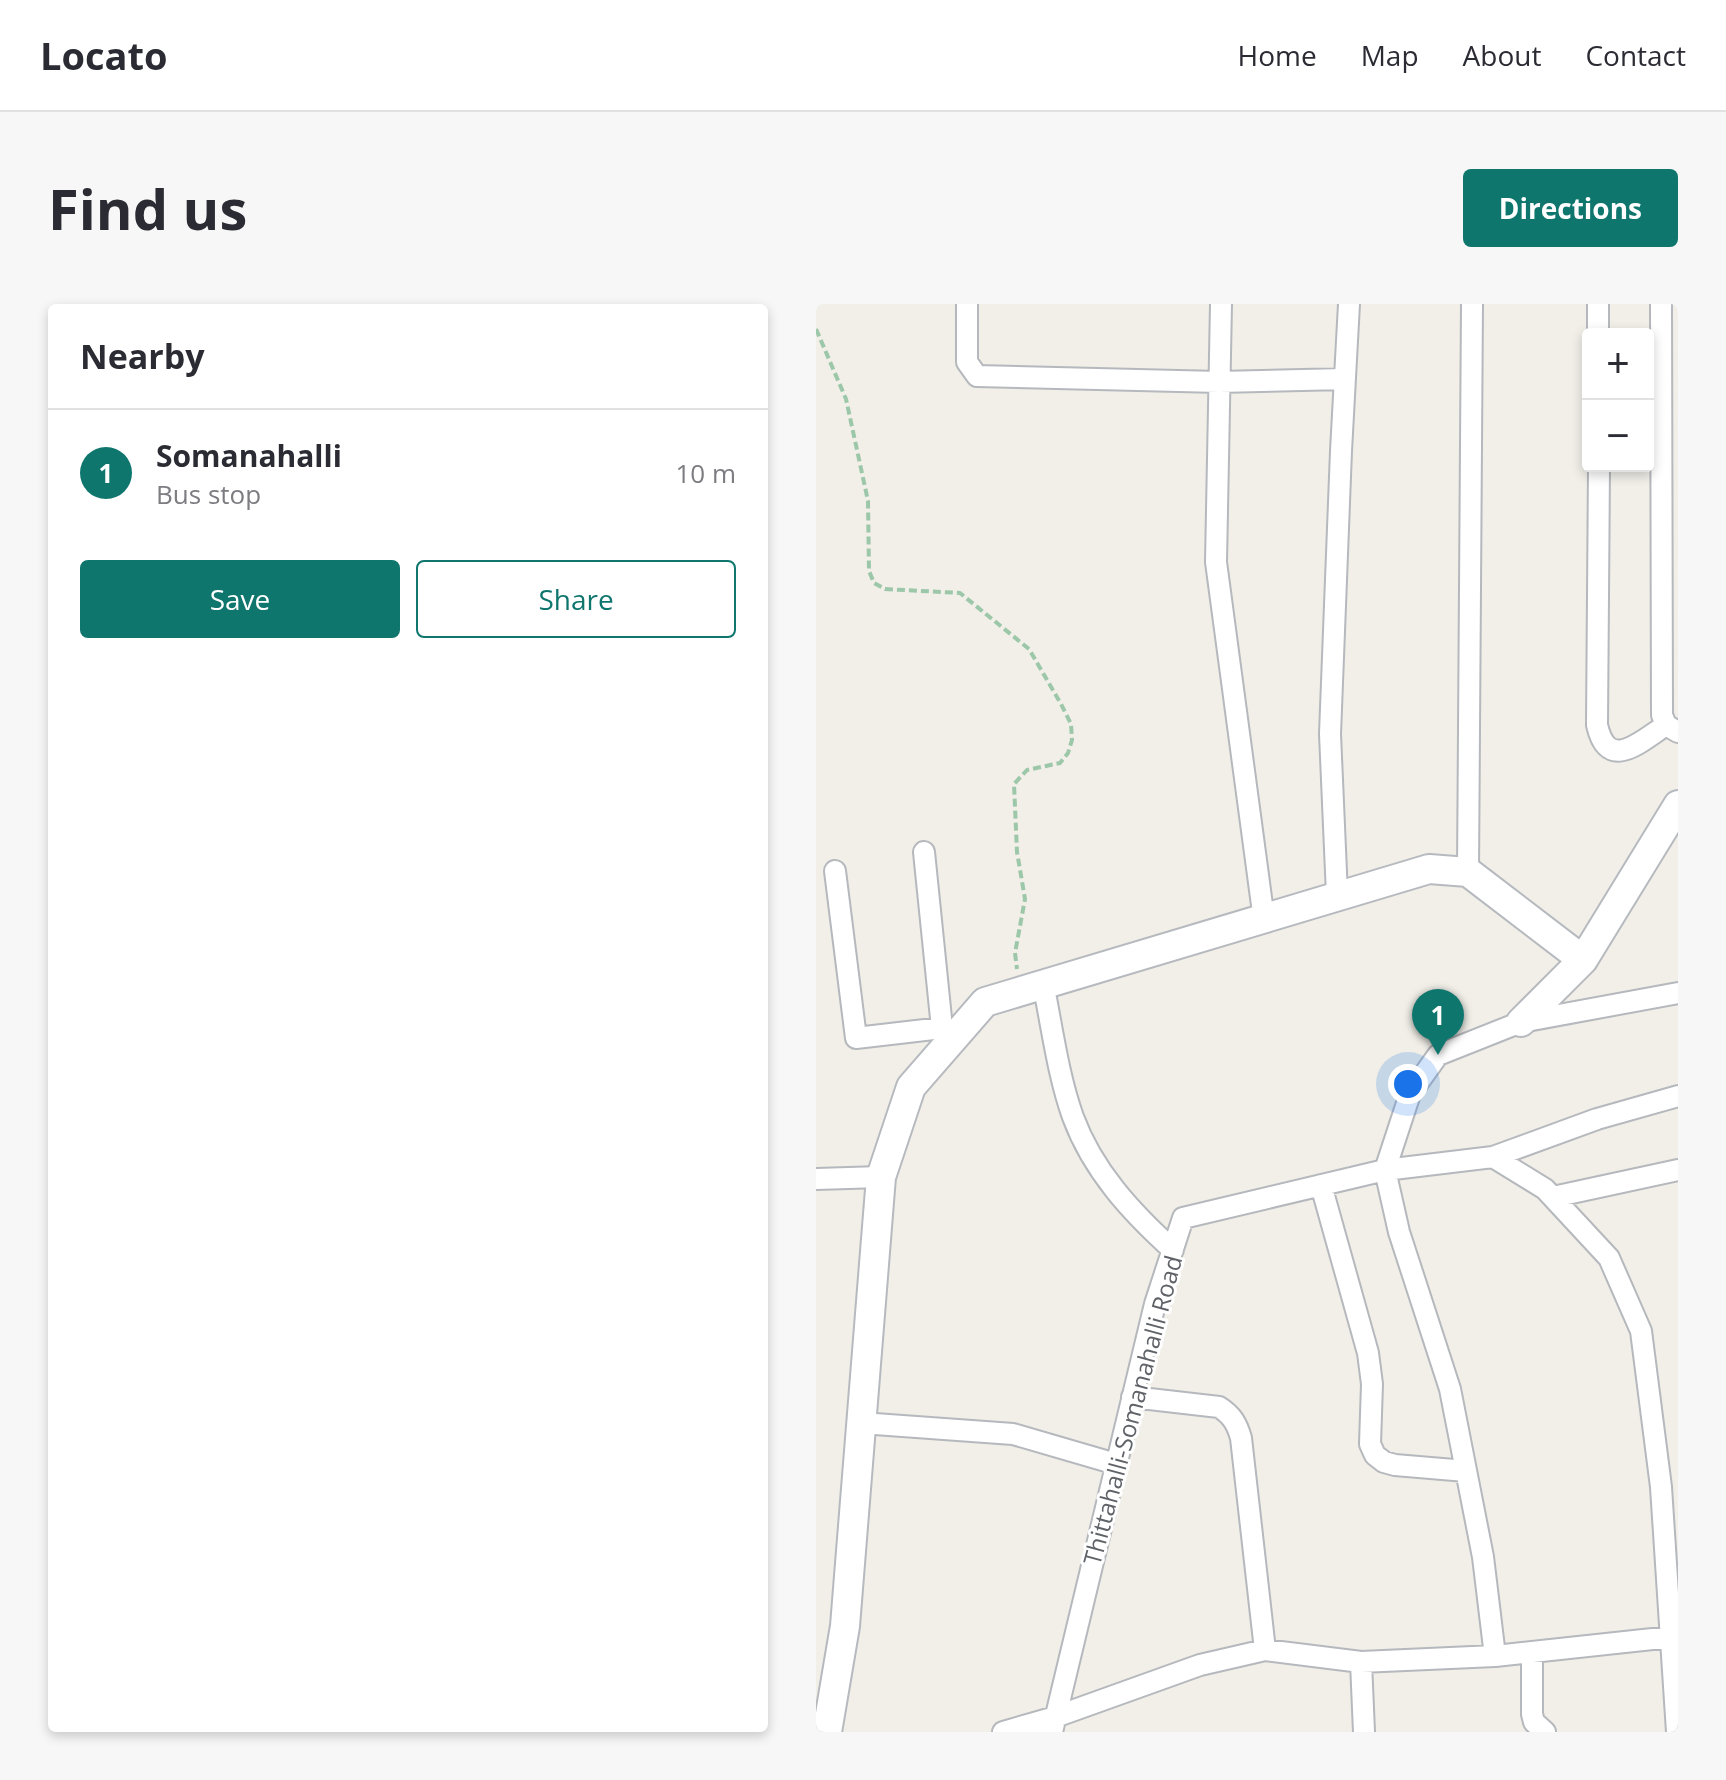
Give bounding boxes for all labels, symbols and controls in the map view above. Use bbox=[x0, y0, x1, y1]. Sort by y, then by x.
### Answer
text: Locato bbox=[40, 29, 168, 81]
text: Home bbox=[1238, 36, 1317, 74]
text: Map bbox=[1361, 36, 1419, 74]
text: About bbox=[1463, 36, 1541, 74]
text: Contact bbox=[1585, 36, 1686, 74]
button: Directions bbox=[1463, 169, 1678, 247]
text: Find us bbox=[48, 170, 247, 246]
map controls bbox=[1582, 328, 1654, 472]
button: + bbox=[1582, 328, 1654, 400]
text: Nearby bbox=[80, 333, 205, 379]
button: − bbox=[1582, 400, 1654, 472]
text: Somanahalli bbox=[156, 435, 342, 476]
text: 1 bbox=[99, 455, 113, 491]
text: 10 m bbox=[675, 455, 736, 491]
text: Bus stop bbox=[156, 476, 261, 512]
button: Save bbox=[80, 560, 400, 638]
button: Share bbox=[416, 560, 736, 638]
pin: 1 bbox=[1412, 989, 1464, 1055]
your location bbox=[1388, 1064, 1428, 1104]
street label: Thittahalli-Somanahalli Road bbox=[1075, 1251, 1189, 1569]

